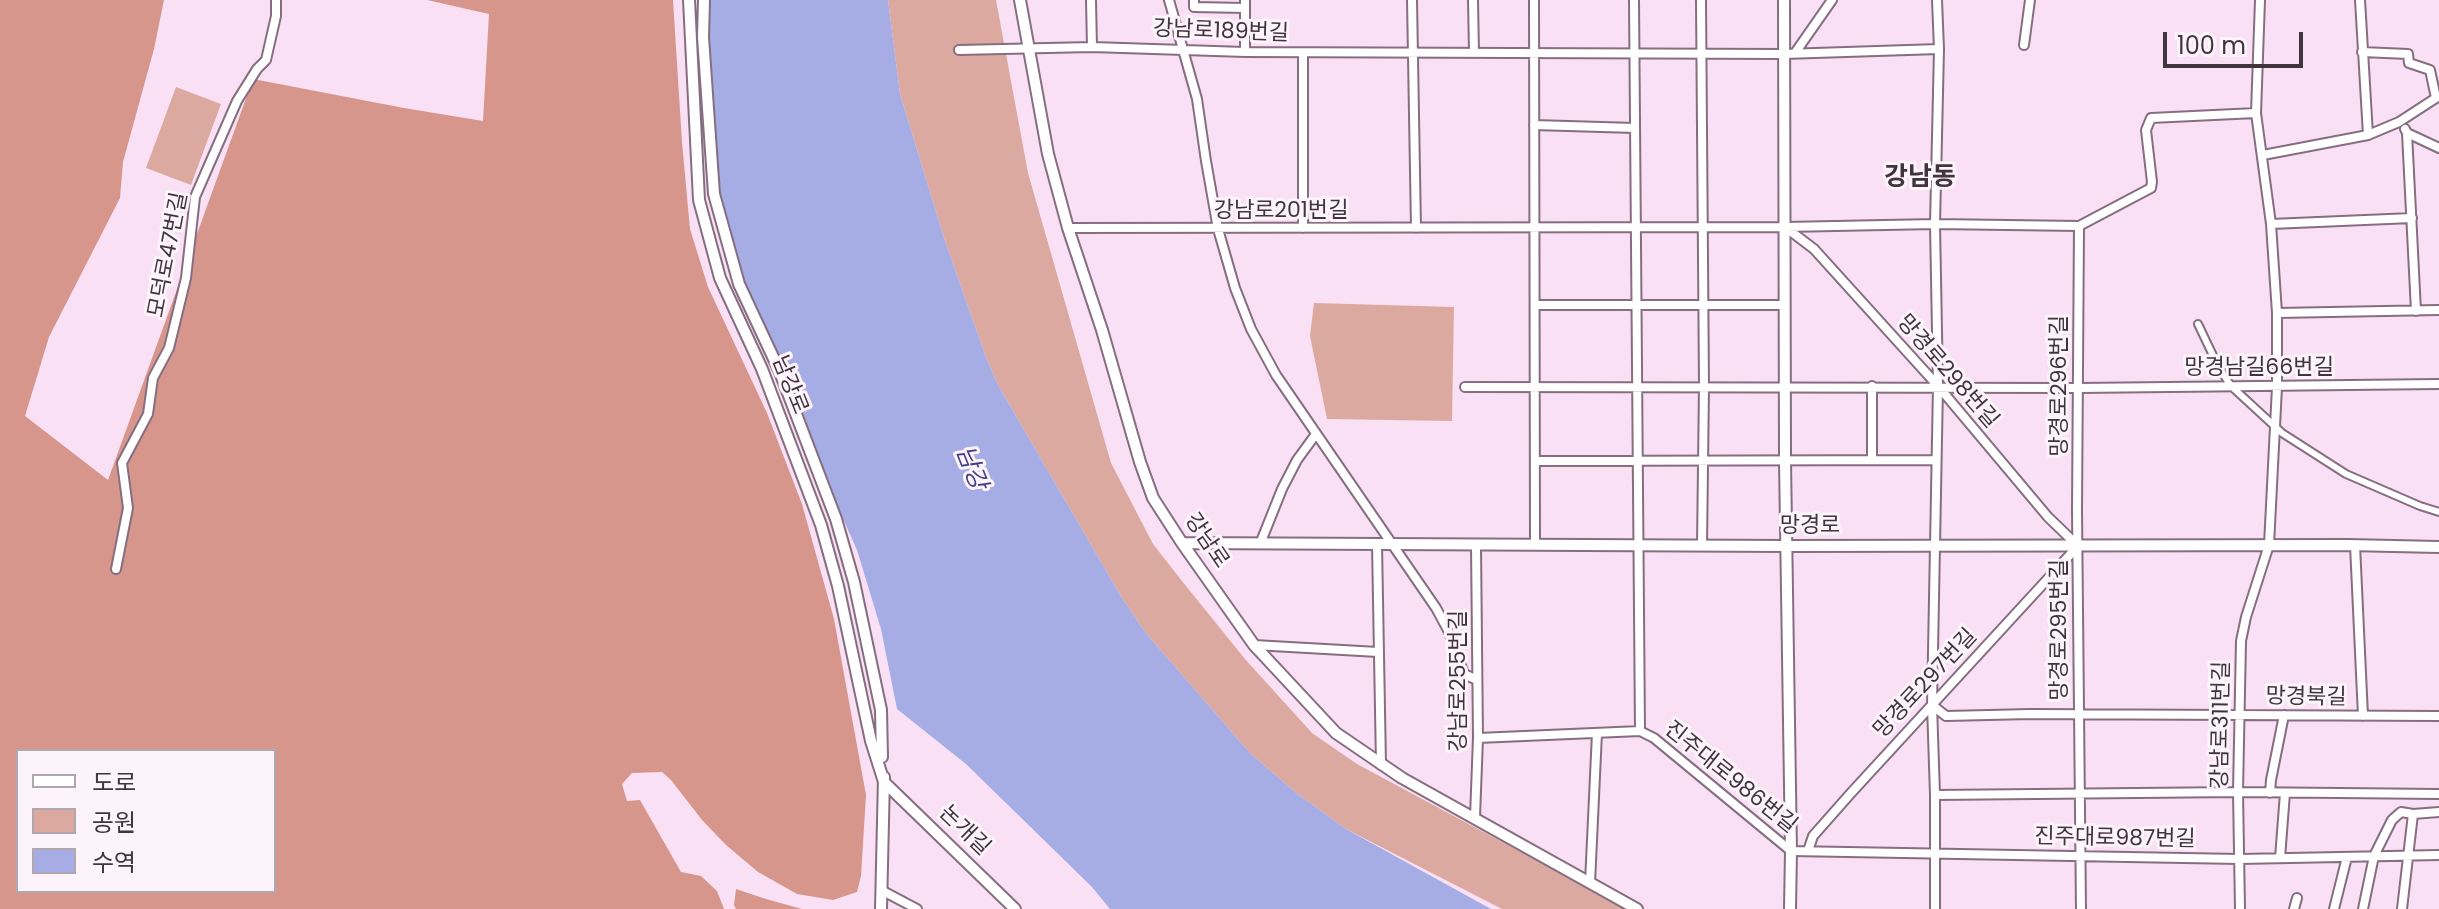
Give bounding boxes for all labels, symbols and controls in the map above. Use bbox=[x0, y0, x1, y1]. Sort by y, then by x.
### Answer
street label: 강남로189번길 bbox=[1153, 16, 1289, 48]
scale bar bbox=[2167, 16, 2307, 66]
text: 100 m bbox=[2177, 29, 2246, 62]
district label: 강남동 bbox=[1884, 162, 1956, 194]
street label: 모덕로47번길 bbox=[144, 190, 194, 320]
street label: 강남로201번길 bbox=[1214, 198, 1348, 224]
street label: 망경로298번길 bbox=[1891, 310, 2003, 434]
street label: 망경로296번길 bbox=[2047, 315, 2073, 457]
street label: 남강로 bbox=[765, 352, 813, 418]
street label: 망경남길66번길 bbox=[2184, 355, 2334, 381]
water label: 남강 bbox=[948, 442, 992, 494]
street label: 강남로 bbox=[1178, 508, 1234, 574]
street label: 망경로 bbox=[1780, 513, 1840, 539]
street label: 망경로295번길 bbox=[2047, 559, 2073, 701]
street label: 강남로255번길 bbox=[1446, 610, 1472, 752]
street label: 망경로297번길 bbox=[1869, 624, 1983, 744]
street label: 강남로311번길 bbox=[2208, 661, 2236, 789]
street label: 망경북길 bbox=[2265, 684, 2347, 712]
street label: 진주대로986번길 bbox=[1658, 716, 1802, 840]
legend bbox=[16, 749, 276, 893]
text: 도로 bbox=[92, 766, 136, 799]
street label: 논개길 bbox=[933, 800, 995, 862]
text: 공원 bbox=[92, 806, 136, 839]
street label: 진주대로987번길 bbox=[2034, 824, 2196, 854]
text: 수역 bbox=[92, 846, 136, 879]

